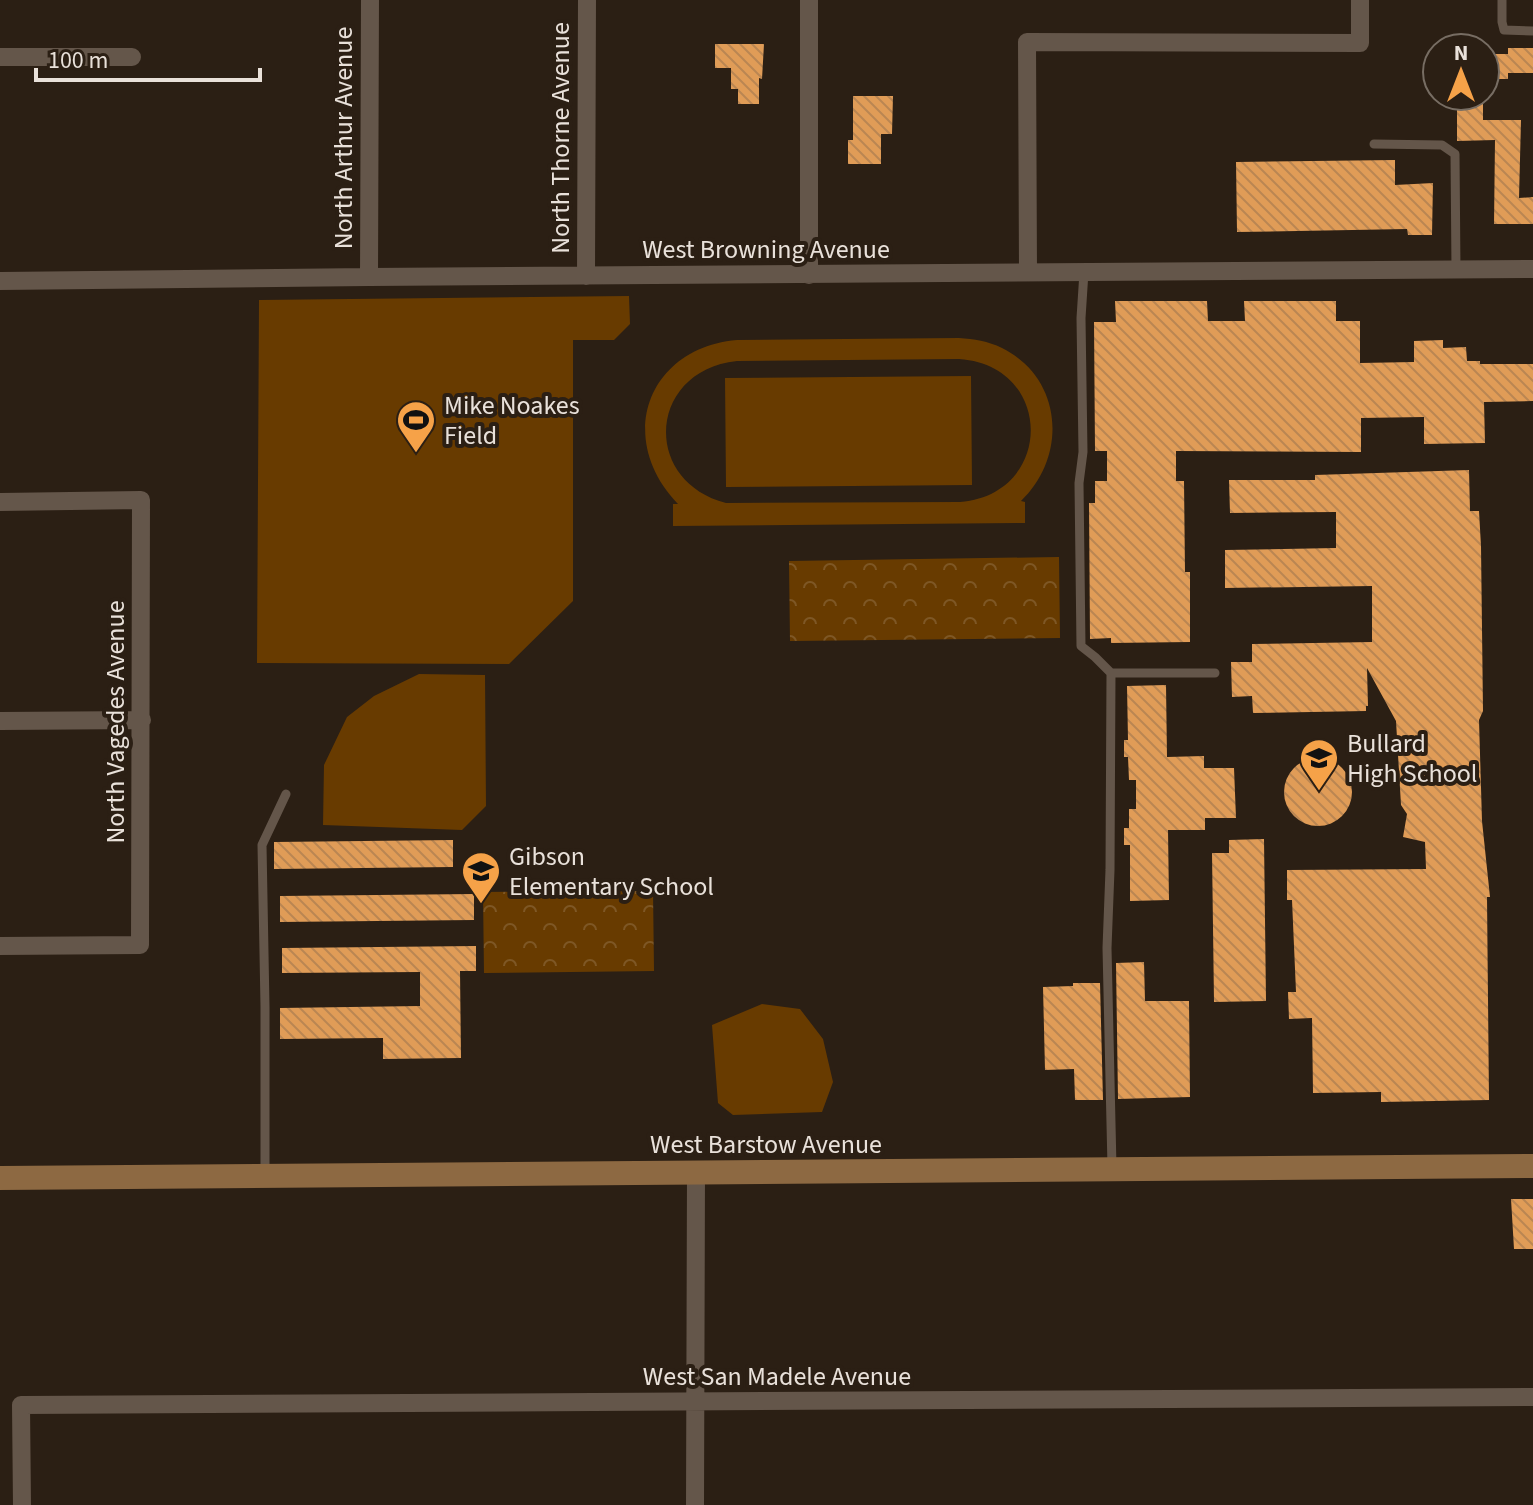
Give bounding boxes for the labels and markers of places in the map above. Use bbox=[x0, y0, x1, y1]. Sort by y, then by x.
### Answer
place label: Mike Noakes Field bbox=[444, 387, 580, 454]
sports icon: Mike Noakes Field bbox=[395, 399, 437, 454]
place label: Bullard High School bbox=[1347, 725, 1478, 792]
school or university icon: Bullard High School bbox=[1298, 737, 1340, 792]
place label: Gibson Elementary School bbox=[509, 838, 714, 905]
school or university icon: Gibson Elementary School bbox=[460, 850, 502, 905]

